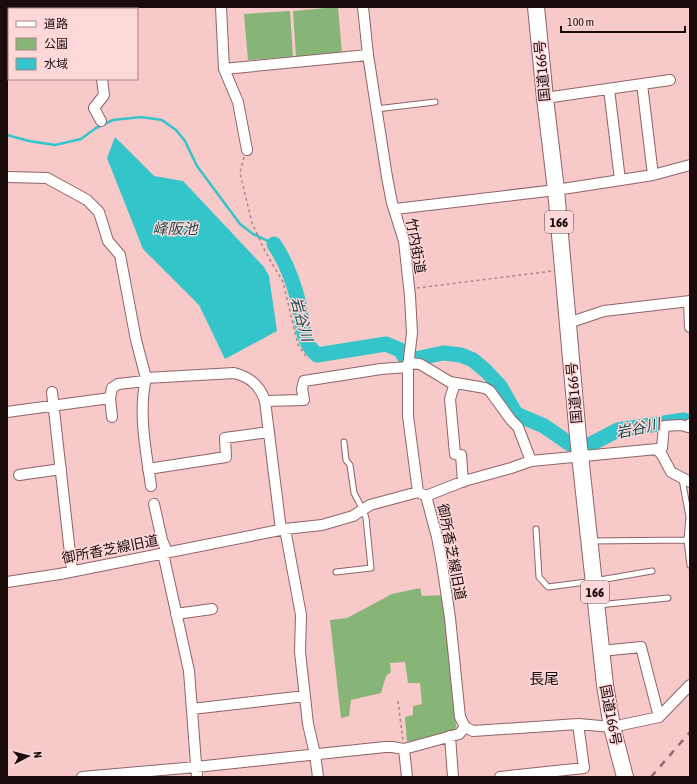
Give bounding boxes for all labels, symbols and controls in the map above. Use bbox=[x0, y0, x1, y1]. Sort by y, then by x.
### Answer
legend bbox=[8, 8, 138, 80]
scale bar bbox=[561, 8, 685, 34]
text: 100 m bbox=[567, 15, 594, 29]
text: 道路 bbox=[44, 17, 68, 31]
text: 公園 bbox=[44, 37, 68, 51]
street label: 国道166号 bbox=[531, 40, 553, 102]
text: 水域 bbox=[44, 57, 68, 71]
road number: 166 bbox=[545, 211, 573, 233]
street label: 竹内街道 bbox=[403, 217, 429, 275]
water label: 峰阪池 bbox=[152, 220, 199, 237]
water label: 岩谷川 bbox=[288, 295, 317, 345]
street label: 国道166号 bbox=[563, 362, 585, 424]
water label: 岩谷川 bbox=[614, 415, 664, 441]
street label: 御所香芝線旧道 bbox=[435, 502, 469, 602]
street label: 御所香芝線旧道 bbox=[60, 532, 160, 566]
road number: 166 bbox=[581, 581, 609, 603]
district label: 長尾 bbox=[529, 670, 559, 687]
street label: 国道166号 bbox=[597, 683, 625, 747]
north arrow bbox=[8, 736, 48, 776]
text: N bbox=[32, 751, 44, 759]

